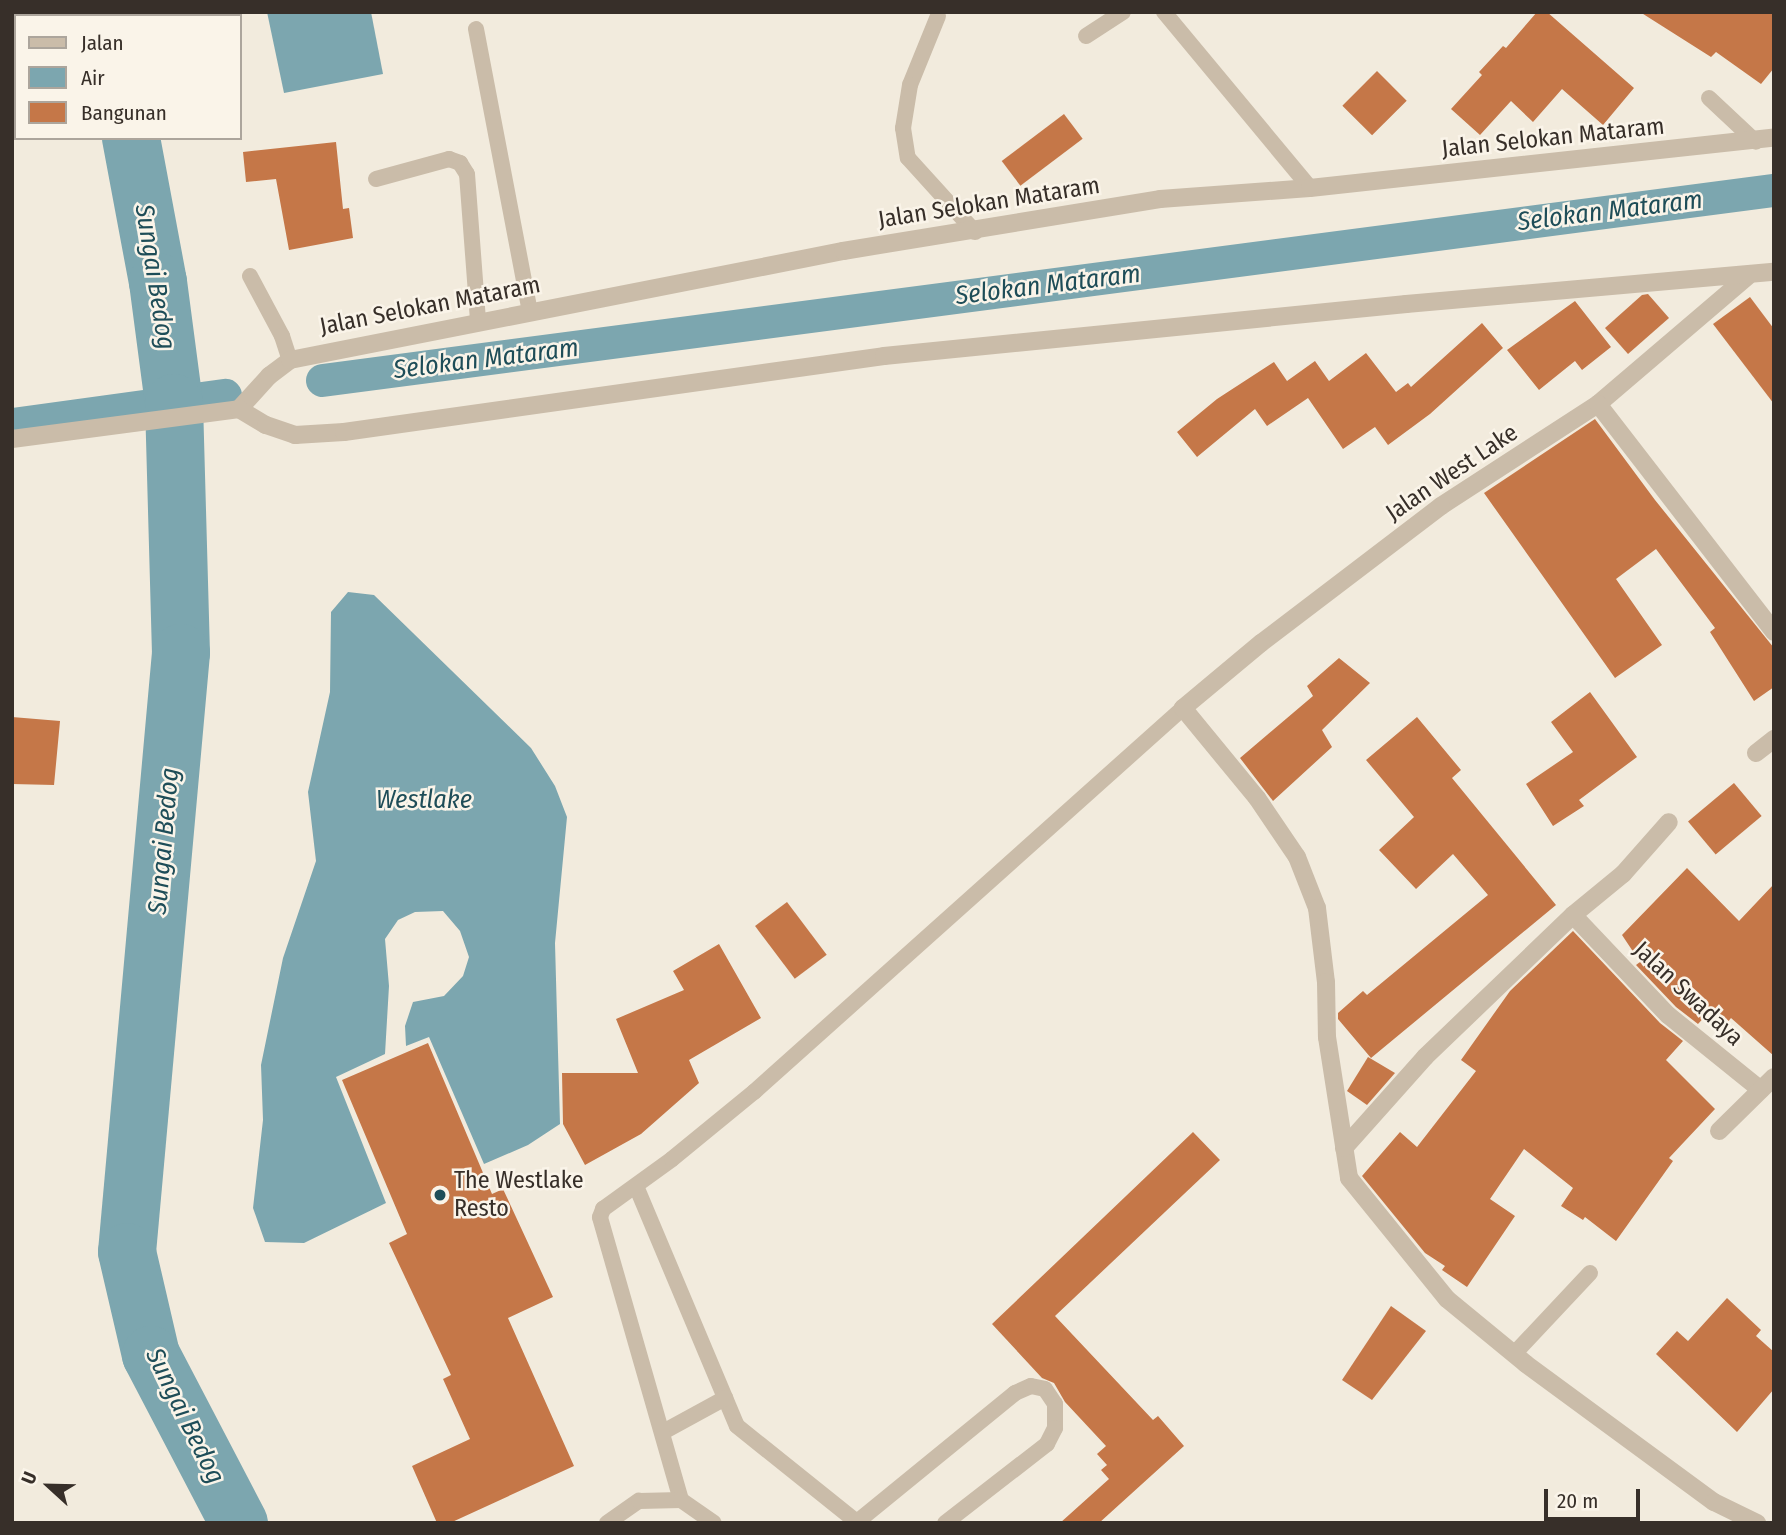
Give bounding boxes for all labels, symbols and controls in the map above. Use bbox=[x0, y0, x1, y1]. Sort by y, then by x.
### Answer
legend bbox=[14, 14, 242, 140]
text: Jalan bbox=[81, 30, 124, 56]
text: Air bbox=[81, 65, 105, 91]
text: Bangunan bbox=[81, 100, 167, 126]
street label: Jalan Selokan Mataram bbox=[1440, 112, 1666, 164]
street label: Jalan Selokan Mataram bbox=[876, 171, 1102, 235]
water label: Selokan Mataram bbox=[1516, 184, 1704, 238]
water label: Sungai Bedog bbox=[128, 202, 182, 352]
water label: Selokan Mataram bbox=[954, 258, 1142, 312]
street label: Jalan Selokan Mataram bbox=[317, 271, 543, 341]
water label: Selokan Mataram bbox=[392, 332, 580, 386]
street label: Jalan West Lake bbox=[1381, 418, 1523, 528]
water label: Sungai Bedog bbox=[142, 766, 186, 916]
water label: Westlake bbox=[376, 784, 472, 816]
street label: Jalan Swadaya bbox=[1627, 936, 1749, 1052]
place label: The Westlake Resto bbox=[454, 1167, 584, 1223]
marker: The Westlake Resto bbox=[432, 1187, 448, 1203]
water label: Sungai Bedog bbox=[139, 1343, 231, 1489]
north arrow bbox=[14, 1451, 84, 1521]
text: U bbox=[16, 1468, 42, 1487]
scale bar bbox=[1548, 1476, 1644, 1520]
text: 20 m bbox=[1557, 1488, 1598, 1514]

